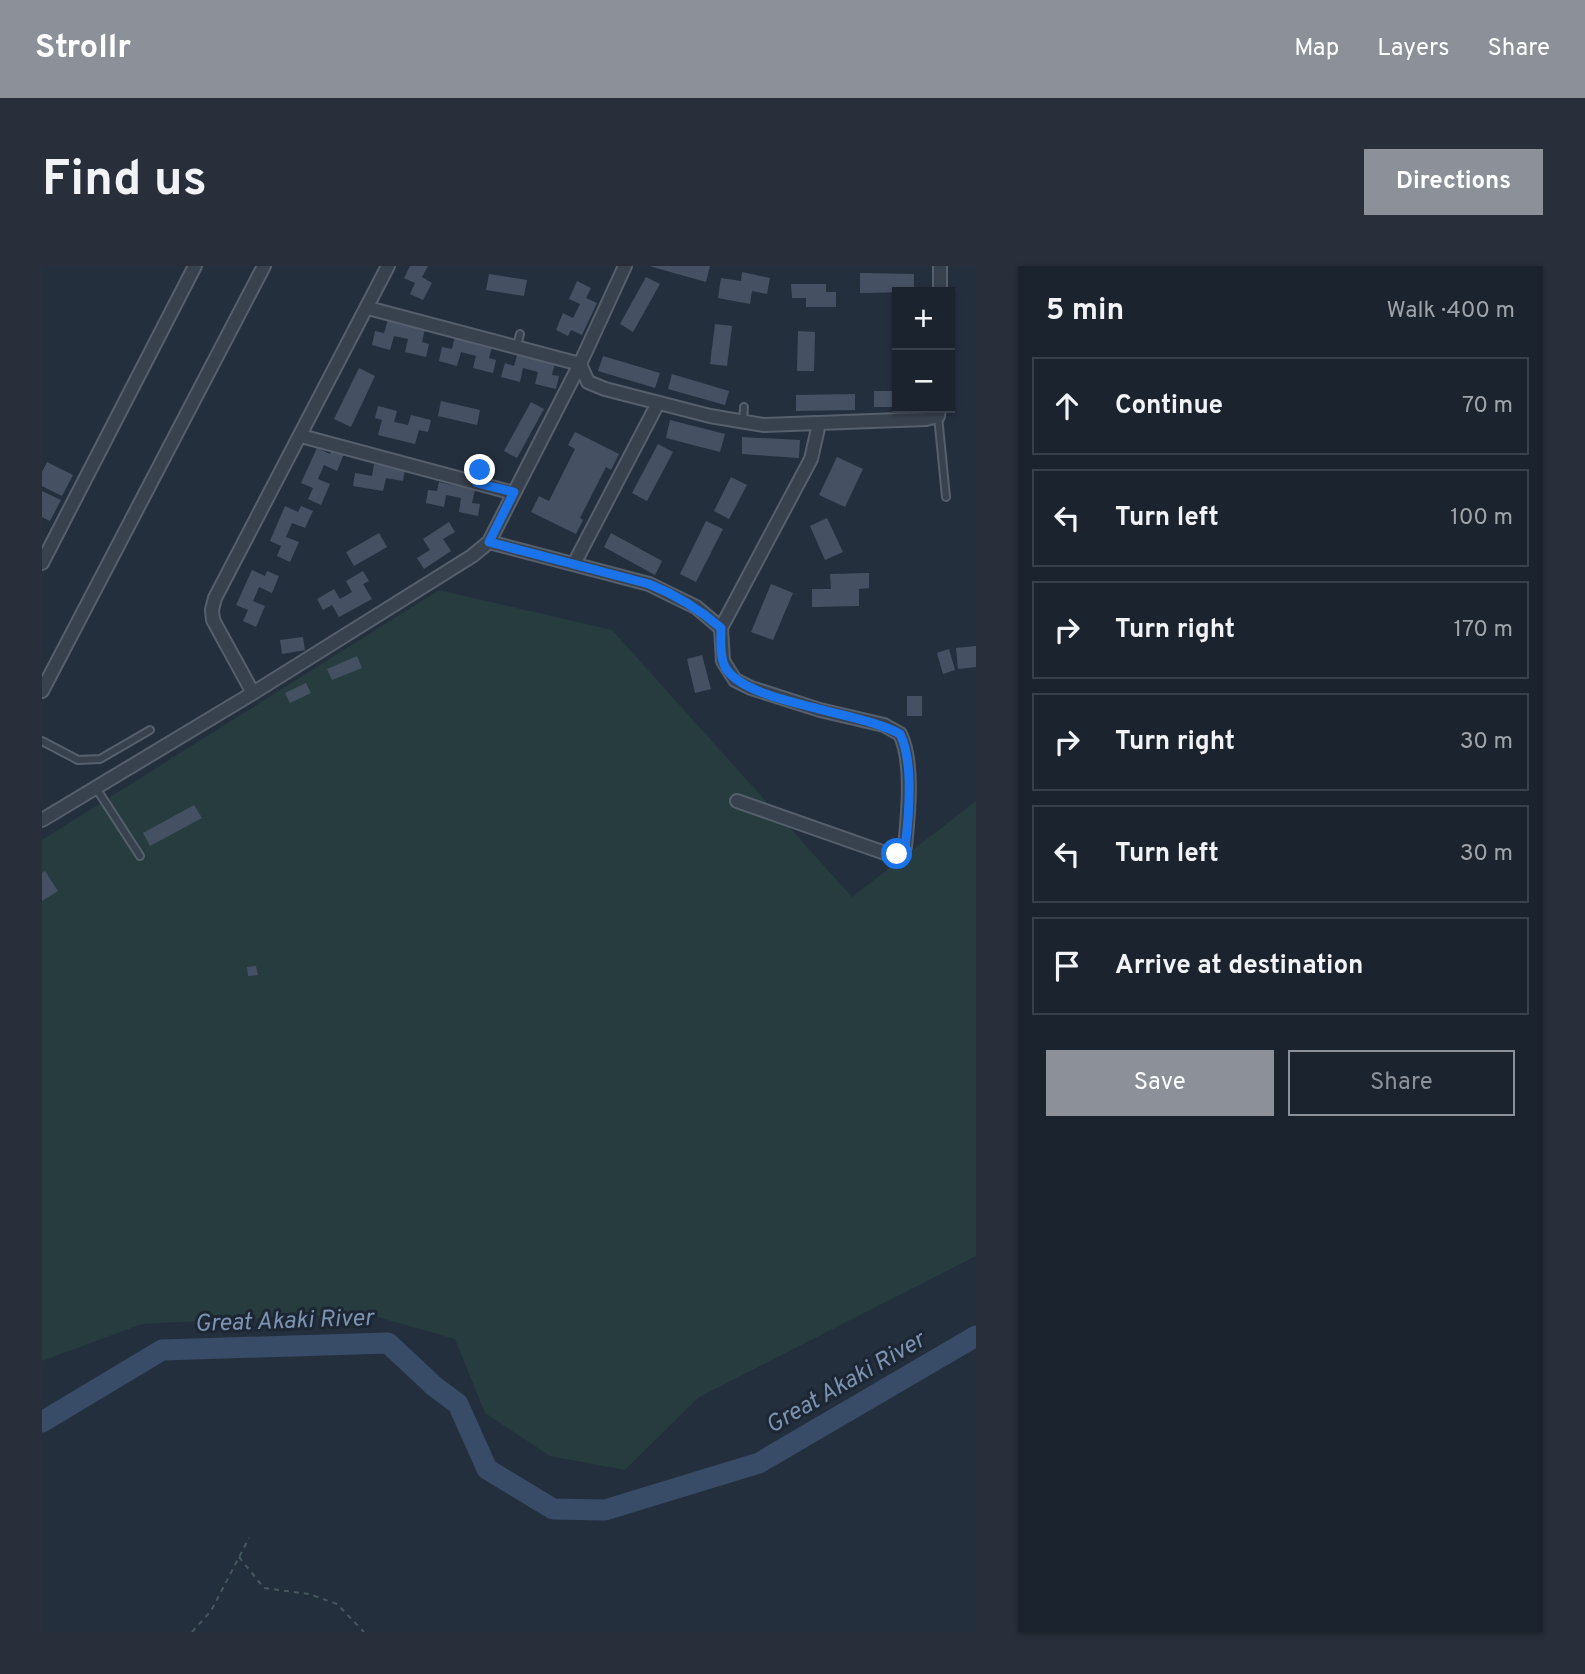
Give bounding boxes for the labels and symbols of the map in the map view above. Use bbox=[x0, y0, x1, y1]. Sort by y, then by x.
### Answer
route end bbox=[464, 454, 495, 485]
route start bbox=[881, 838, 912, 869]
water label: Great Akaki River bbox=[194, 1304, 376, 1340]
water label: Great Akaki River bbox=[761, 1325, 933, 1441]

